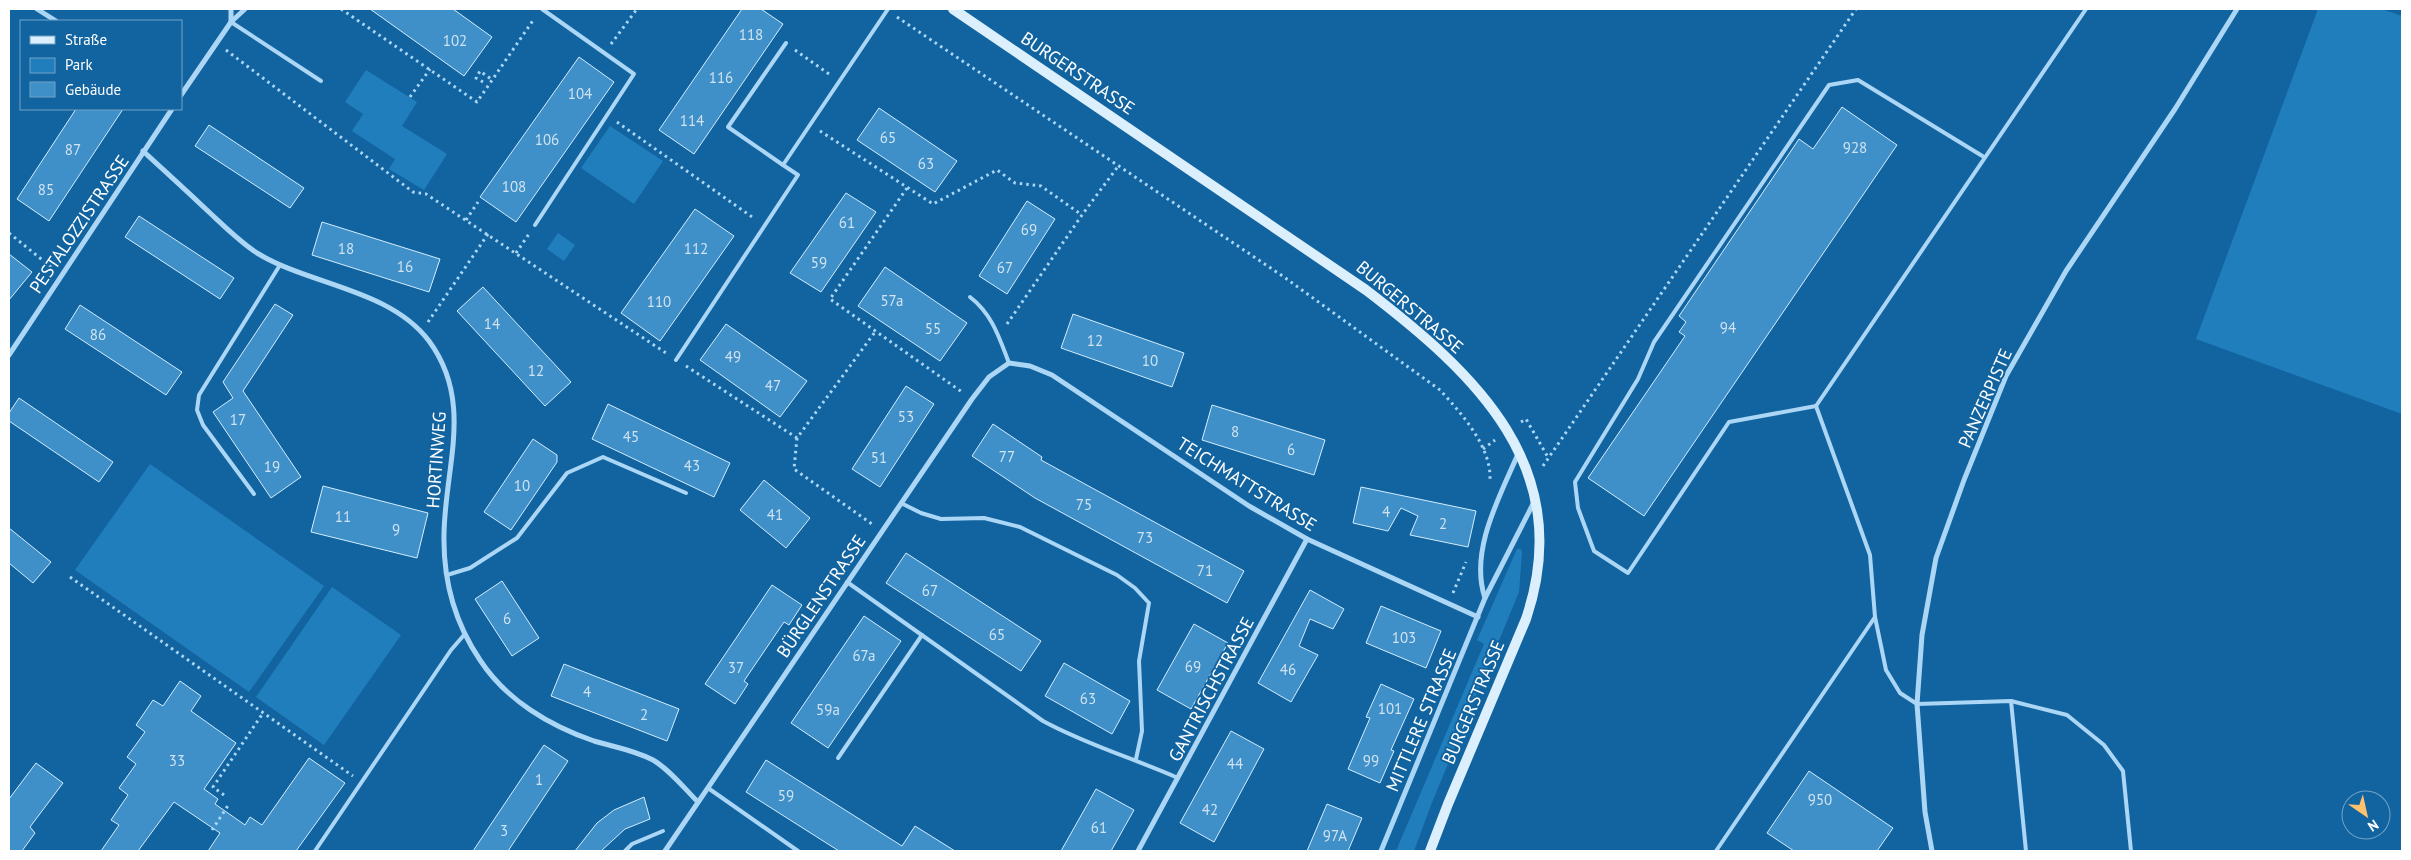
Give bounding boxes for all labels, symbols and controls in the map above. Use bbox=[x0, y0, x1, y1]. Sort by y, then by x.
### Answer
legend bbox=[20, 20, 182, 110]
house number: 118 bbox=[739, 25, 763, 44]
street label: BURGERSTRASSE bbox=[1017, 26, 1139, 120]
text: Straße bbox=[65, 30, 107, 49]
house number: 102 bbox=[443, 31, 467, 50]
text: Park bbox=[65, 55, 93, 74]
house number: 116 bbox=[709, 68, 733, 87]
text: Gebäude bbox=[65, 80, 121, 99]
house number: 104 bbox=[568, 84, 592, 103]
house number: 114 bbox=[680, 111, 704, 130]
house number: 65 bbox=[880, 128, 896, 147]
house number: 106 bbox=[535, 130, 559, 149]
house number: 928 bbox=[1843, 138, 1867, 157]
house number: 87 bbox=[65, 140, 81, 159]
street label: PESTALOZZISTRASSE bbox=[24, 150, 134, 298]
house number: 63 bbox=[918, 154, 934, 173]
house number: 108 bbox=[502, 177, 526, 196]
house number: 85 bbox=[38, 180, 54, 199]
house number: 61 bbox=[839, 213, 855, 232]
house number: 69 bbox=[1021, 220, 1037, 239]
house number: 18 bbox=[338, 239, 354, 258]
house number: 112 bbox=[684, 239, 708, 258]
house number: 59 bbox=[811, 253, 827, 272]
street label: BURGERSTRASSE bbox=[1352, 256, 1468, 358]
house number: 16 bbox=[397, 257, 413, 276]
house number: 67 bbox=[997, 258, 1013, 277]
house number: 57a bbox=[880, 291, 904, 310]
house number: 110 bbox=[647, 292, 671, 311]
house number: 14 bbox=[484, 314, 500, 333]
house number: 94 bbox=[1720, 318, 1736, 337]
house number: 55 bbox=[925, 319, 941, 338]
house number: 86 bbox=[90, 325, 106, 344]
house number: 12 bbox=[1087, 331, 1103, 350]
street label: PANZERPISTE bbox=[1953, 345, 2017, 451]
house number: 49 bbox=[725, 347, 741, 366]
house number: 10 bbox=[1142, 351, 1158, 370]
house number: 12 bbox=[528, 361, 544, 380]
house number: 47 bbox=[765, 376, 781, 395]
house number: 53 bbox=[898, 407, 914, 426]
house number: 17 bbox=[230, 410, 246, 429]
street label: HORTINWEG bbox=[421, 411, 451, 509]
house number: 8 bbox=[1231, 422, 1239, 441]
house number: 45 bbox=[623, 427, 639, 446]
street label: TEICHMATTSTRASSE bbox=[1173, 432, 1321, 536]
house number: 6 bbox=[1287, 440, 1295, 459]
house number: 77 bbox=[999, 447, 1015, 466]
house number: 51 bbox=[871, 448, 887, 467]
house number: 43 bbox=[684, 456, 700, 475]
house number: 19 bbox=[264, 457, 280, 476]
house number: 10 bbox=[514, 476, 530, 495]
house number: 75 bbox=[1076, 495, 1092, 514]
house number: 4 bbox=[1382, 502, 1390, 521]
house number: 41 bbox=[767, 505, 783, 524]
house number: 11 bbox=[335, 507, 351, 526]
house number: 2 bbox=[1439, 514, 1447, 533]
house number: 9 bbox=[392, 520, 400, 539]
house number: 73 bbox=[1137, 528, 1153, 547]
street label: BÜRGLENSTRASSE bbox=[771, 530, 871, 662]
house number: 71 bbox=[1197, 561, 1213, 580]
house number: 67 bbox=[922, 581, 938, 600]
house number: 6 bbox=[503, 609, 511, 628]
street label: GANTRISCHSTRASSE bbox=[1163, 613, 1259, 765]
house number: 65 bbox=[989, 625, 1005, 644]
house number: 103 bbox=[1392, 628, 1416, 647]
street label: BURGERSTRASSE bbox=[1437, 636, 1509, 768]
street label: MITTLERE STRASSE bbox=[1381, 645, 1461, 795]
house number: 67a bbox=[852, 646, 876, 665]
house number: 69 bbox=[1185, 657, 1201, 676]
house number: 37 bbox=[728, 658, 744, 677]
house number: 46 bbox=[1280, 660, 1296, 679]
house number: 4 bbox=[583, 682, 591, 701]
house number: 63 bbox=[1080, 689, 1096, 708]
house number: 101 bbox=[1378, 699, 1402, 718]
house number: 59a bbox=[816, 700, 840, 719]
house number: 2 bbox=[640, 705, 648, 724]
house number: 33 bbox=[169, 751, 185, 770]
house number: 99 bbox=[1363, 751, 1379, 770]
house number: 44 bbox=[1227, 754, 1243, 773]
house number: 1 bbox=[535, 770, 543, 789]
house number: 59 bbox=[778, 786, 794, 805]
house number: 950 bbox=[1808, 790, 1832, 809]
north arrow bbox=[2341, 790, 2391, 840]
house number: 42 bbox=[1202, 800, 1218, 819]
text: N bbox=[2364, 816, 2382, 836]
house number: 61 bbox=[1091, 818, 1107, 837]
house number: 3 bbox=[500, 821, 508, 840]
house number: 97A bbox=[1323, 826, 1347, 845]

